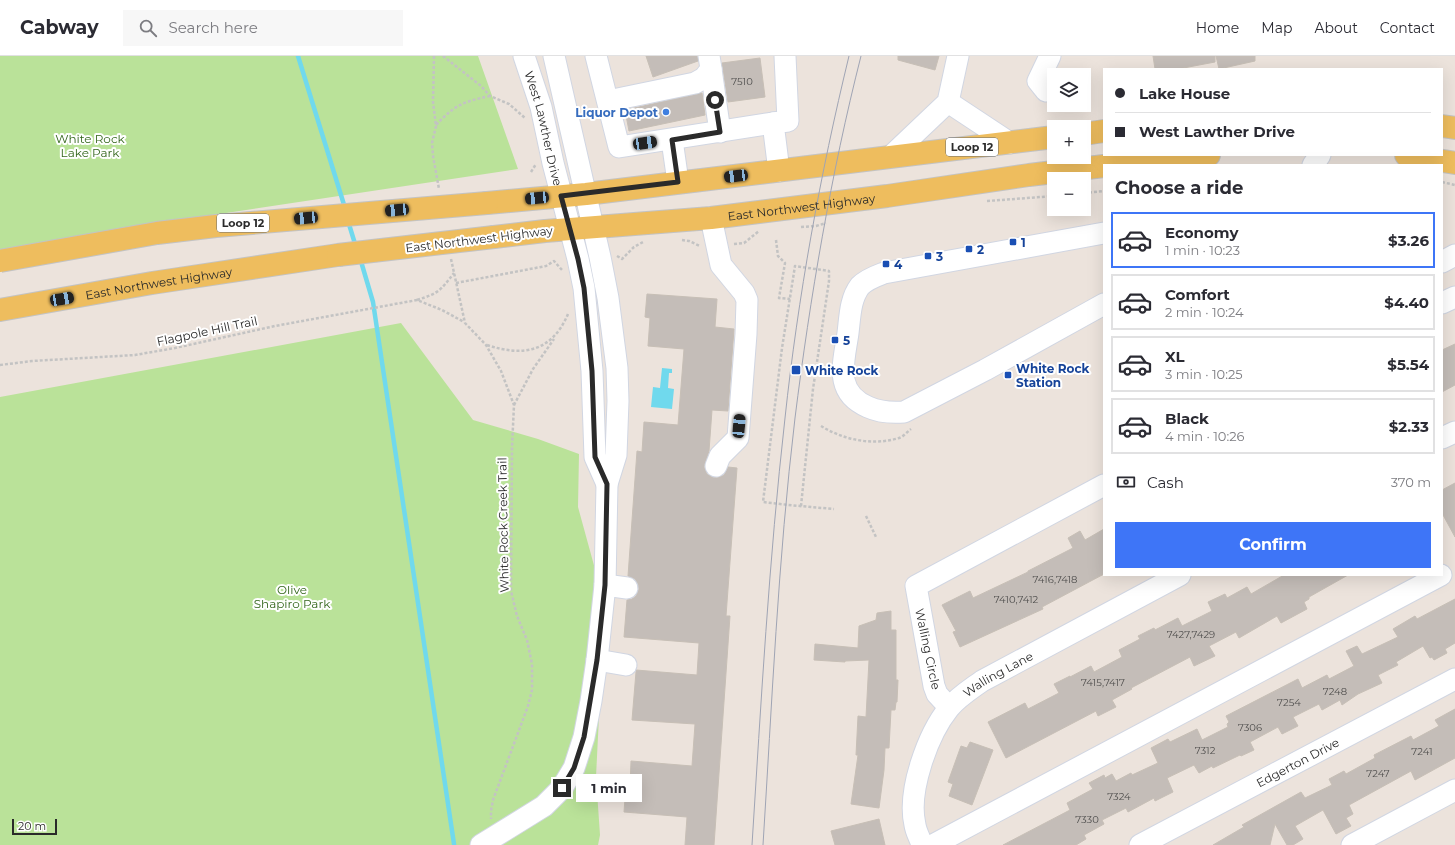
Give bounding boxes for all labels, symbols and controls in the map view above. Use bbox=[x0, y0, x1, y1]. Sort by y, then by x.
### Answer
search box bbox=[123, 10, 403, 46]
text: Cabway bbox=[20, 16, 99, 39]
icon: search bbox=[137, 17, 159, 39]
text: Search here bbox=[169, 18, 258, 37]
text: Home bbox=[1196, 19, 1239, 37]
text: Map bbox=[1261, 19, 1292, 37]
text: About bbox=[1314, 19, 1358, 37]
text: Contact bbox=[1380, 19, 1435, 37]
map controls bbox=[1047, 68, 1091, 216]
button: layers bbox=[1047, 68, 1091, 112]
street label: West Lawther Drive bbox=[522, 69, 566, 187]
house number: 7510 bbox=[731, 75, 753, 88]
text: Lake House bbox=[1139, 84, 1230, 103]
route start bbox=[706, 91, 724, 109]
place label: Liquor Depot bbox=[575, 105, 659, 120]
marker: Liquor Depot bbox=[661, 107, 671, 117]
button: + bbox=[1047, 120, 1091, 164]
text: West Lawther Drive bbox=[1139, 122, 1295, 141]
park label: White Rock Lake Park bbox=[55, 131, 126, 160]
car bbox=[632, 135, 658, 151]
road number: Loop 12 bbox=[946, 138, 998, 156]
car bbox=[723, 169, 749, 183]
button: − bbox=[1047, 172, 1091, 216]
text: Choose a ride bbox=[1115, 177, 1243, 199]
street label: East Northwest Highway bbox=[727, 190, 877, 223]
car bbox=[525, 191, 549, 205]
car bbox=[385, 203, 409, 217]
car bbox=[294, 211, 318, 225]
road number: Loop 12 bbox=[217, 214, 269, 232]
street label: East Northwest Highway bbox=[404, 222, 554, 255]
icon: car bbox=[1117, 222, 1153, 258]
text: Economy bbox=[1165, 223, 1238, 242]
text: $3.26 bbox=[1388, 231, 1429, 250]
place label: 1 bbox=[1021, 235, 1026, 250]
marker: 1 bbox=[1008, 237, 1018, 247]
place label: 2 bbox=[977, 242, 984, 257]
text: 1 min · 10:23 bbox=[1165, 242, 1240, 258]
marker: 2 bbox=[964, 244, 974, 254]
place label: 3 bbox=[935, 249, 943, 264]
marker: 3 bbox=[923, 251, 933, 261]
place label: 4 bbox=[894, 257, 903, 272]
marker: 4 bbox=[881, 259, 891, 269]
street label: East Northwest Highway bbox=[84, 263, 234, 302]
icon: car bbox=[1117, 284, 1153, 320]
text: Comfort bbox=[1165, 285, 1230, 304]
car bbox=[49, 291, 75, 307]
text: $4.40 bbox=[1384, 293, 1429, 312]
text: 2 min · 10:24 bbox=[1165, 304, 1244, 320]
street label: Flagpole Hill Trail bbox=[155, 313, 259, 349]
place label: 5 bbox=[843, 333, 850, 348]
marker: 5 bbox=[830, 335, 840, 345]
icon: car bbox=[1117, 346, 1153, 382]
text: XL bbox=[1165, 347, 1184, 366]
text: $5.54 bbox=[1387, 355, 1429, 374]
place label: White Rock Station bbox=[1016, 361, 1090, 390]
place label: White Rock bbox=[805, 363, 879, 378]
marker: White Rock bbox=[790, 364, 802, 376]
text: 3 min · 10:25 bbox=[1165, 366, 1243, 382]
marker: White Rock Station bbox=[1003, 370, 1013, 380]
icon: car bbox=[1117, 408, 1153, 444]
text: Black bbox=[1165, 409, 1209, 428]
car bbox=[732, 414, 746, 438]
text: $2.33 bbox=[1389, 417, 1429, 436]
text: 4 min · 10:26 bbox=[1165, 428, 1245, 444]
street label: White Rock Creek Trail bbox=[494, 457, 512, 593]
icon: cash bbox=[1115, 471, 1137, 493]
text: Cash bbox=[1147, 473, 1184, 492]
text: 370 m bbox=[1391, 474, 1431, 490]
button: Confirm bbox=[1115, 522, 1431, 568]
house number: 7416,7418 bbox=[1033, 573, 1078, 586]
park label: Olive Shapiro Park bbox=[254, 582, 331, 611]
house number: 7410,7412 bbox=[994, 593, 1039, 606]
street label: Walling Circle bbox=[912, 607, 944, 691]
house number: 7427,7429 bbox=[1167, 628, 1215, 641]
street label: Walling Lane bbox=[960, 648, 1035, 700]
house number: 7415,7417 bbox=[1081, 676, 1125, 689]
house number: 7248 bbox=[1323, 685, 1347, 698]
house number: 7254 bbox=[1277, 696, 1301, 709]
house number: 7306 bbox=[1238, 721, 1262, 734]
street label: Edgerton Drive bbox=[1254, 734, 1341, 790]
house number: 7312 bbox=[1195, 744, 1216, 757]
house number: 7241 bbox=[1411, 745, 1433, 758]
house number: 7247 bbox=[1366, 767, 1390, 780]
callout: 1 min bbox=[576, 774, 642, 802]
route end bbox=[553, 779, 571, 797]
text: 1 min bbox=[591, 780, 627, 796]
house number: 7324 bbox=[1107, 790, 1131, 803]
house number: 7330 bbox=[1075, 813, 1099, 826]
scale bar bbox=[12, 817, 57, 836]
text: 20 m bbox=[18, 819, 46, 833]

